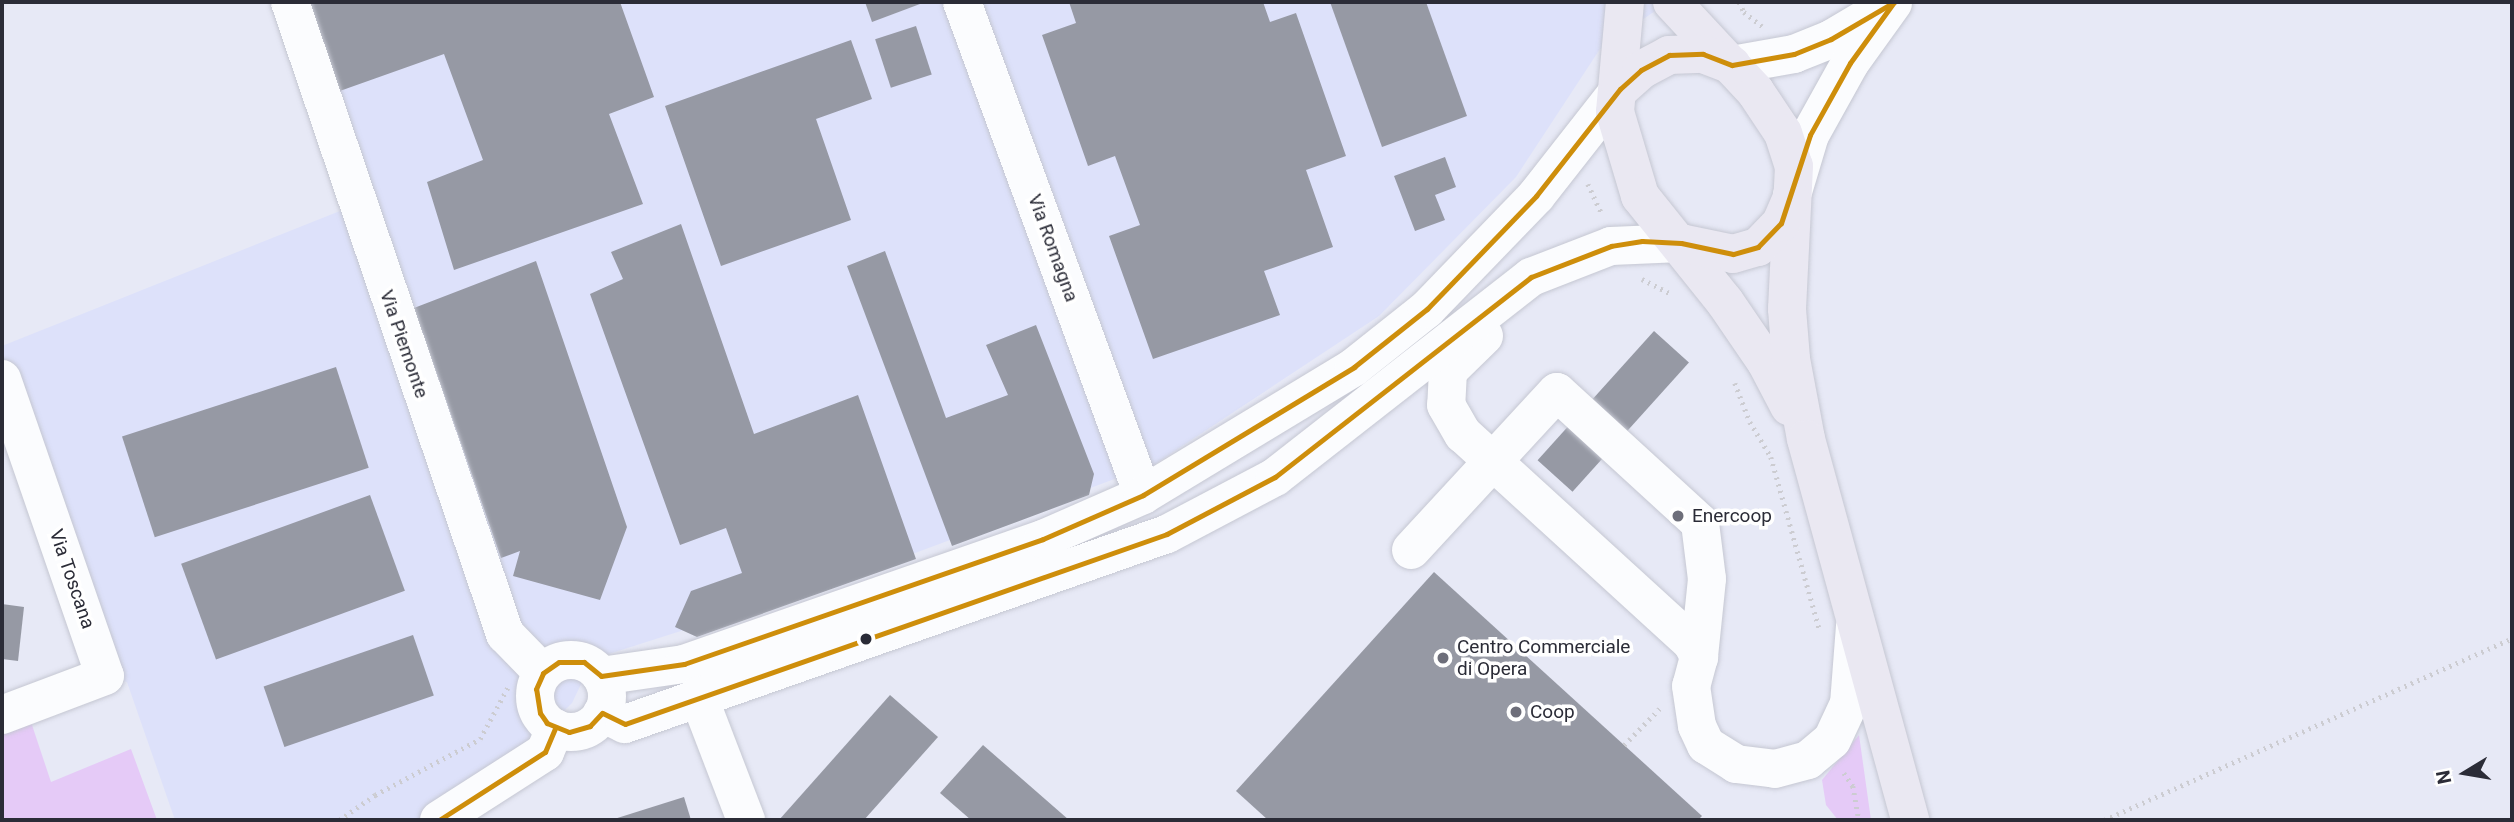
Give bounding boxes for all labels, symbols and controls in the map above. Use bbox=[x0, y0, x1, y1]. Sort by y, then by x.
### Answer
street label: Via Romagna bbox=[1023, 191, 1083, 305]
street label: Via Piemonte bbox=[375, 287, 433, 401]
place label: Enercoop bbox=[1692, 505, 1772, 527]
marker: Enercoop bbox=[1670, 508, 1686, 524]
street label: Via Toscana bbox=[44, 526, 100, 632]
unlabelled marker bbox=[859, 632, 873, 646]
place label: Centro Commerciale di Opera bbox=[1457, 636, 1630, 680]
marker: Centro Commerciale di Opera bbox=[1435, 650, 1451, 666]
place label: Coop bbox=[1530, 701, 1575, 723]
marker: Coop bbox=[1508, 704, 1524, 720]
north arrow bbox=[2430, 738, 2500, 808]
text: N bbox=[2431, 768, 2456, 786]

